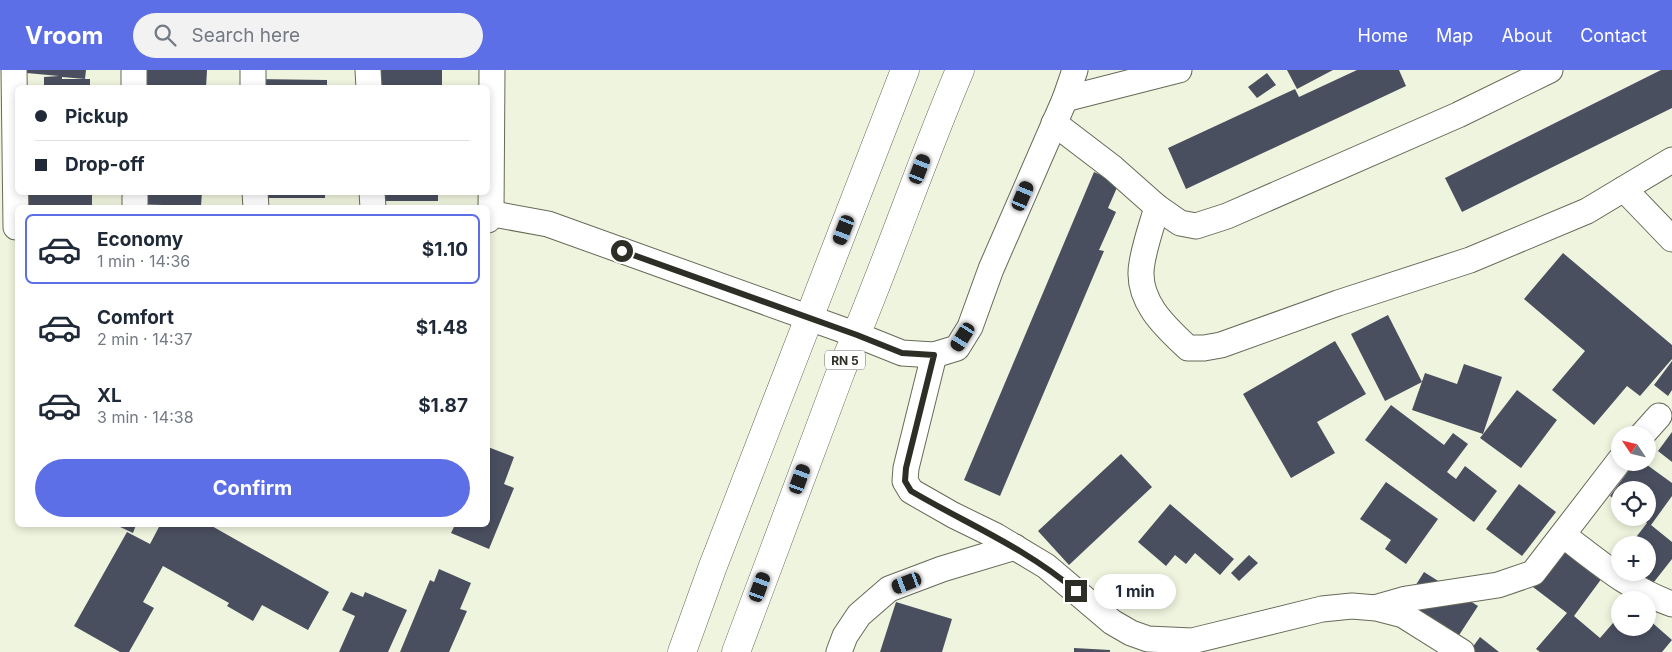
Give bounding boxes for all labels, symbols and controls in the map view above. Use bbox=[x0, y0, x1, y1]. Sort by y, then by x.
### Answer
search box bbox=[133, 13, 483, 58]
text: Vroom bbox=[25, 21, 103, 50]
icon: search bbox=[151, 21, 179, 49]
text: Search here bbox=[191, 24, 300, 47]
text: Home bbox=[1358, 25, 1408, 46]
text: Map bbox=[1436, 25, 1473, 46]
text: About bbox=[1501, 25, 1552, 46]
text: Contact bbox=[1580, 25, 1647, 46]
text: Pickup bbox=[65, 105, 128, 128]
car bbox=[907, 152, 932, 186]
text: Drop-off bbox=[65, 153, 145, 176]
car bbox=[1010, 179, 1035, 213]
car bbox=[831, 213, 856, 247]
icon: car bbox=[37, 227, 82, 272]
text: Economy bbox=[97, 228, 183, 251]
text: $1.10 bbox=[422, 238, 468, 261]
route start bbox=[611, 240, 633, 262]
text: 1 min · 14:36 bbox=[97, 251, 190, 271]
icon: car bbox=[37, 305, 82, 350]
text: Comfort bbox=[97, 306, 174, 329]
text: $1.48 bbox=[416, 316, 468, 339]
car bbox=[948, 320, 977, 354]
text: 2 min · 14:37 bbox=[97, 329, 193, 349]
road number: RN 5 bbox=[825, 350, 865, 370]
icon: car bbox=[37, 383, 82, 428]
text: XL bbox=[97, 384, 122, 407]
text: $1.87 bbox=[418, 394, 468, 417]
text: 3 min · 14:38 bbox=[97, 407, 194, 427]
north arrow bbox=[1611, 426, 1656, 471]
map controls bbox=[1611, 426, 1656, 636]
button: Confirm bbox=[35, 459, 470, 517]
car bbox=[787, 462, 812, 496]
button: locate bbox=[1611, 481, 1656, 526]
button: + bbox=[1611, 536, 1656, 581]
car bbox=[747, 570, 772, 604]
car bbox=[890, 571, 923, 595]
callout: 1 min bbox=[1094, 574, 1176, 608]
route end bbox=[1065, 580, 1087, 602]
text: 1 min bbox=[1115, 581, 1155, 601]
button: − bbox=[1611, 591, 1656, 636]

